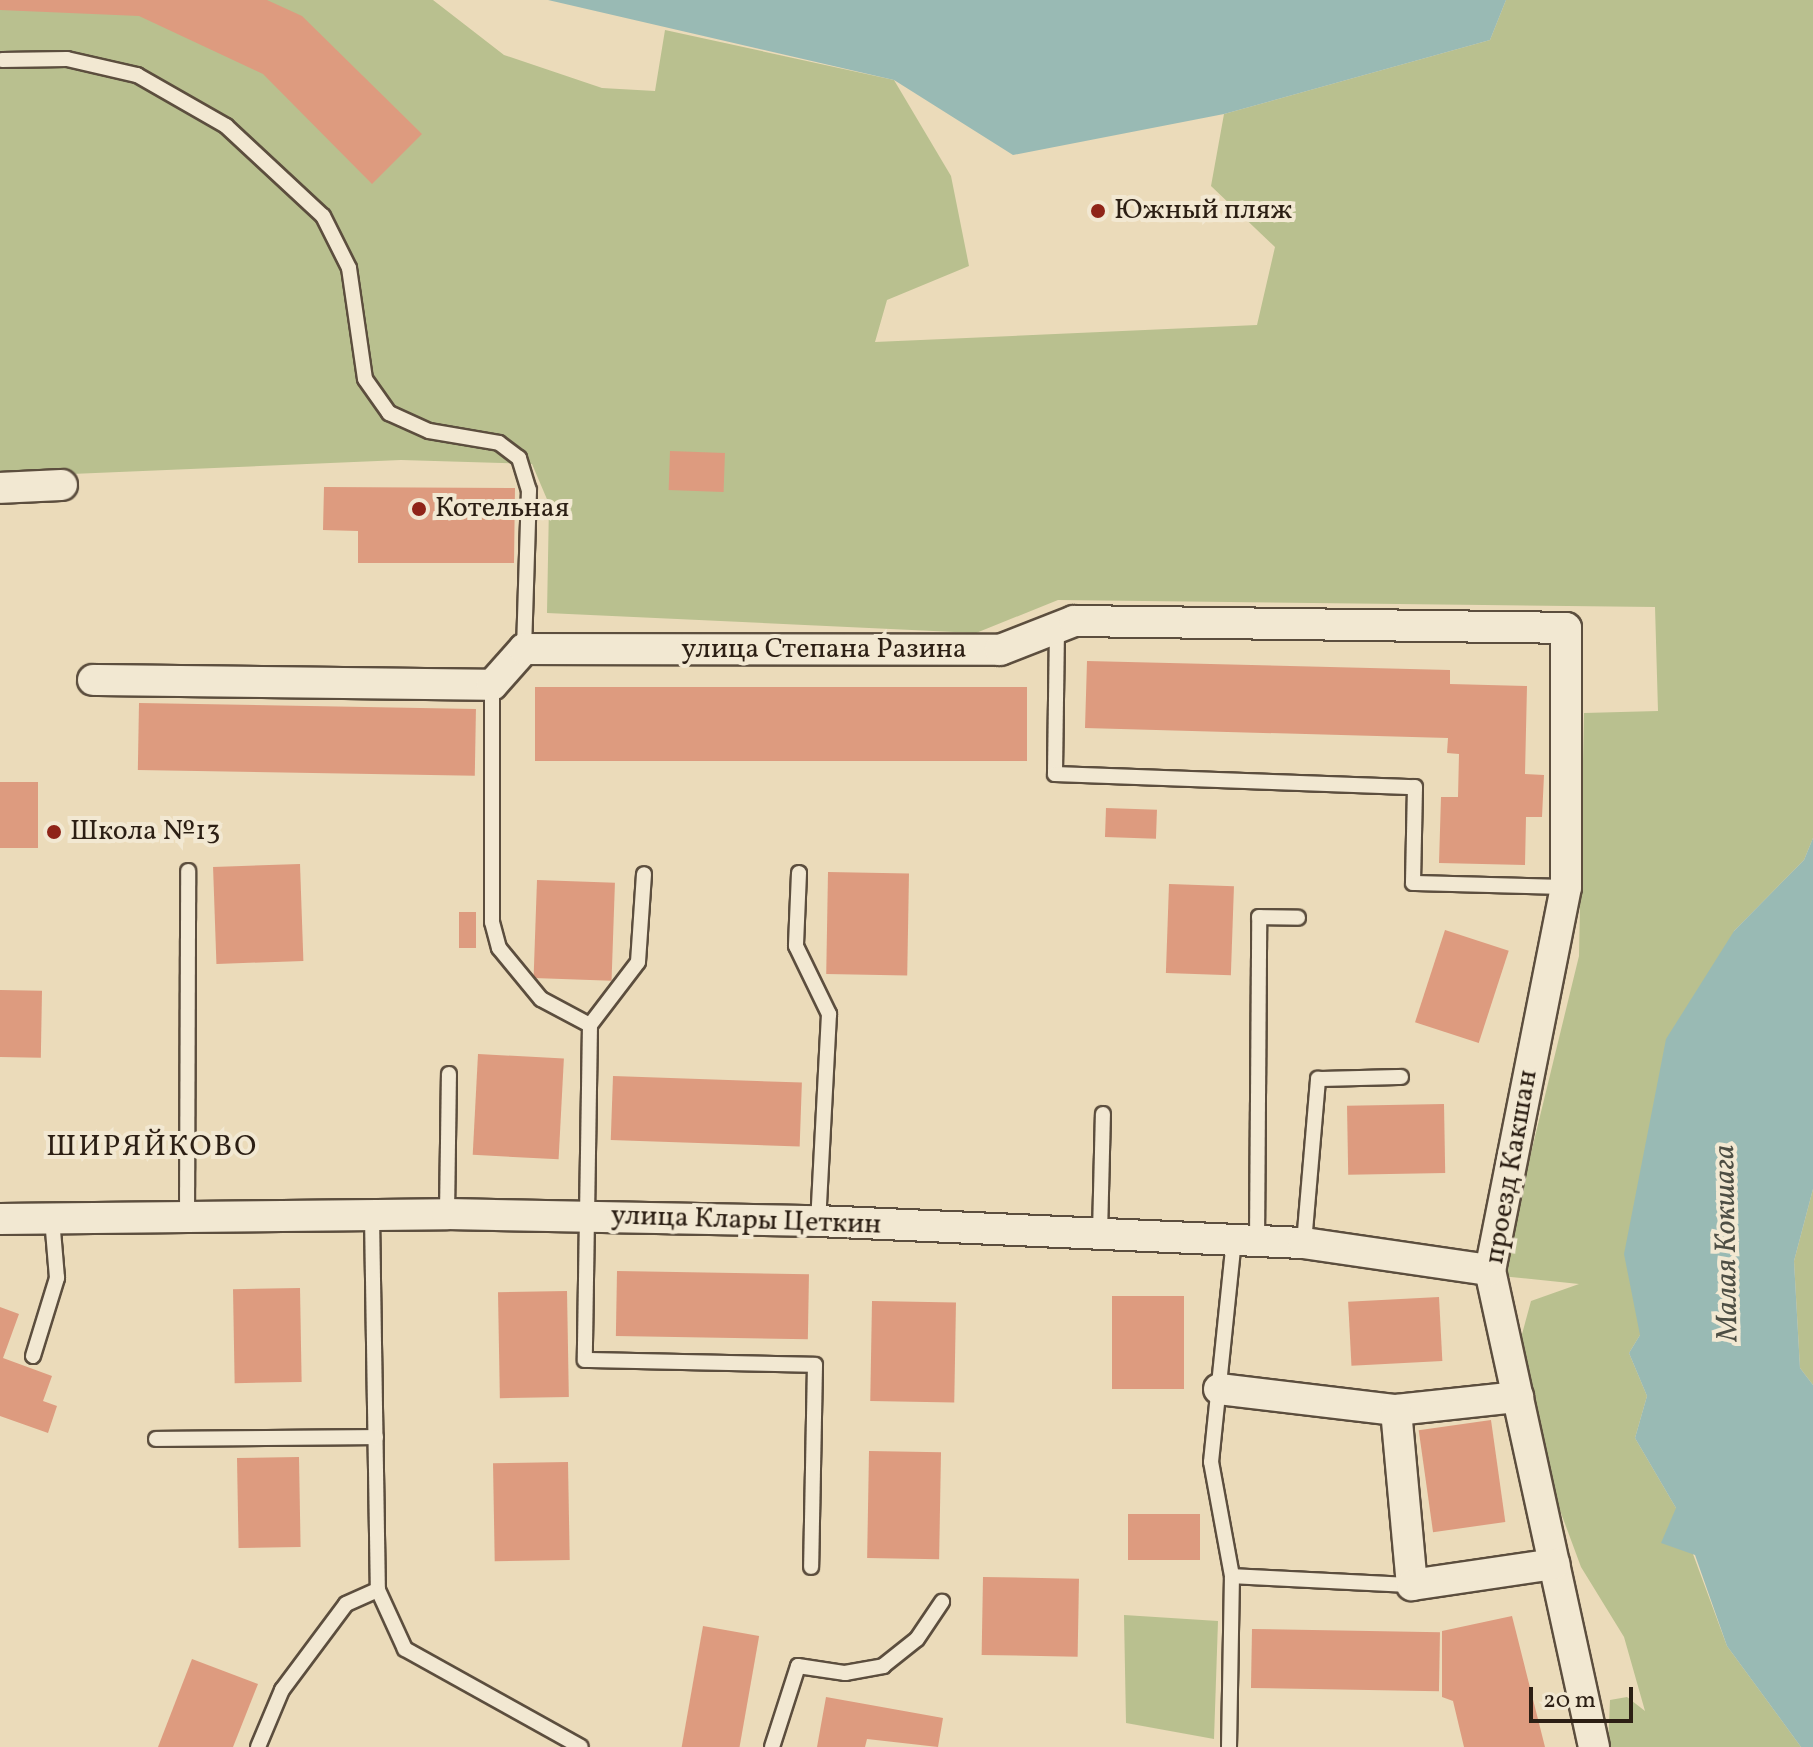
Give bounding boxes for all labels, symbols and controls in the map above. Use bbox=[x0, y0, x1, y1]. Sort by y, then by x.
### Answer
place label: Южный пляж bbox=[1114, 194, 1293, 228]
marker: Южный пляж bbox=[1089, 202, 1107, 220]
place label: Котельная bbox=[435, 492, 569, 526]
marker: Котельная bbox=[410, 500, 428, 518]
street label: улица Степана Разина bbox=[681, 633, 967, 667]
place label: Школа №13 bbox=[70, 815, 220, 849]
marker: Школа №13 bbox=[45, 823, 63, 841]
street label: проезд Какшан bbox=[1478, 1067, 1546, 1267]
district label: ШИРЯЙКОВО bbox=[46, 1129, 258, 1165]
water label: Малая Кокшага bbox=[1707, 1144, 1747, 1342]
street label: улица Клары Цеткин bbox=[610, 1199, 882, 1243]
scale bar bbox=[1533, 1671, 1637, 1721]
text: 20 m bbox=[1543, 1684, 1596, 1718]

